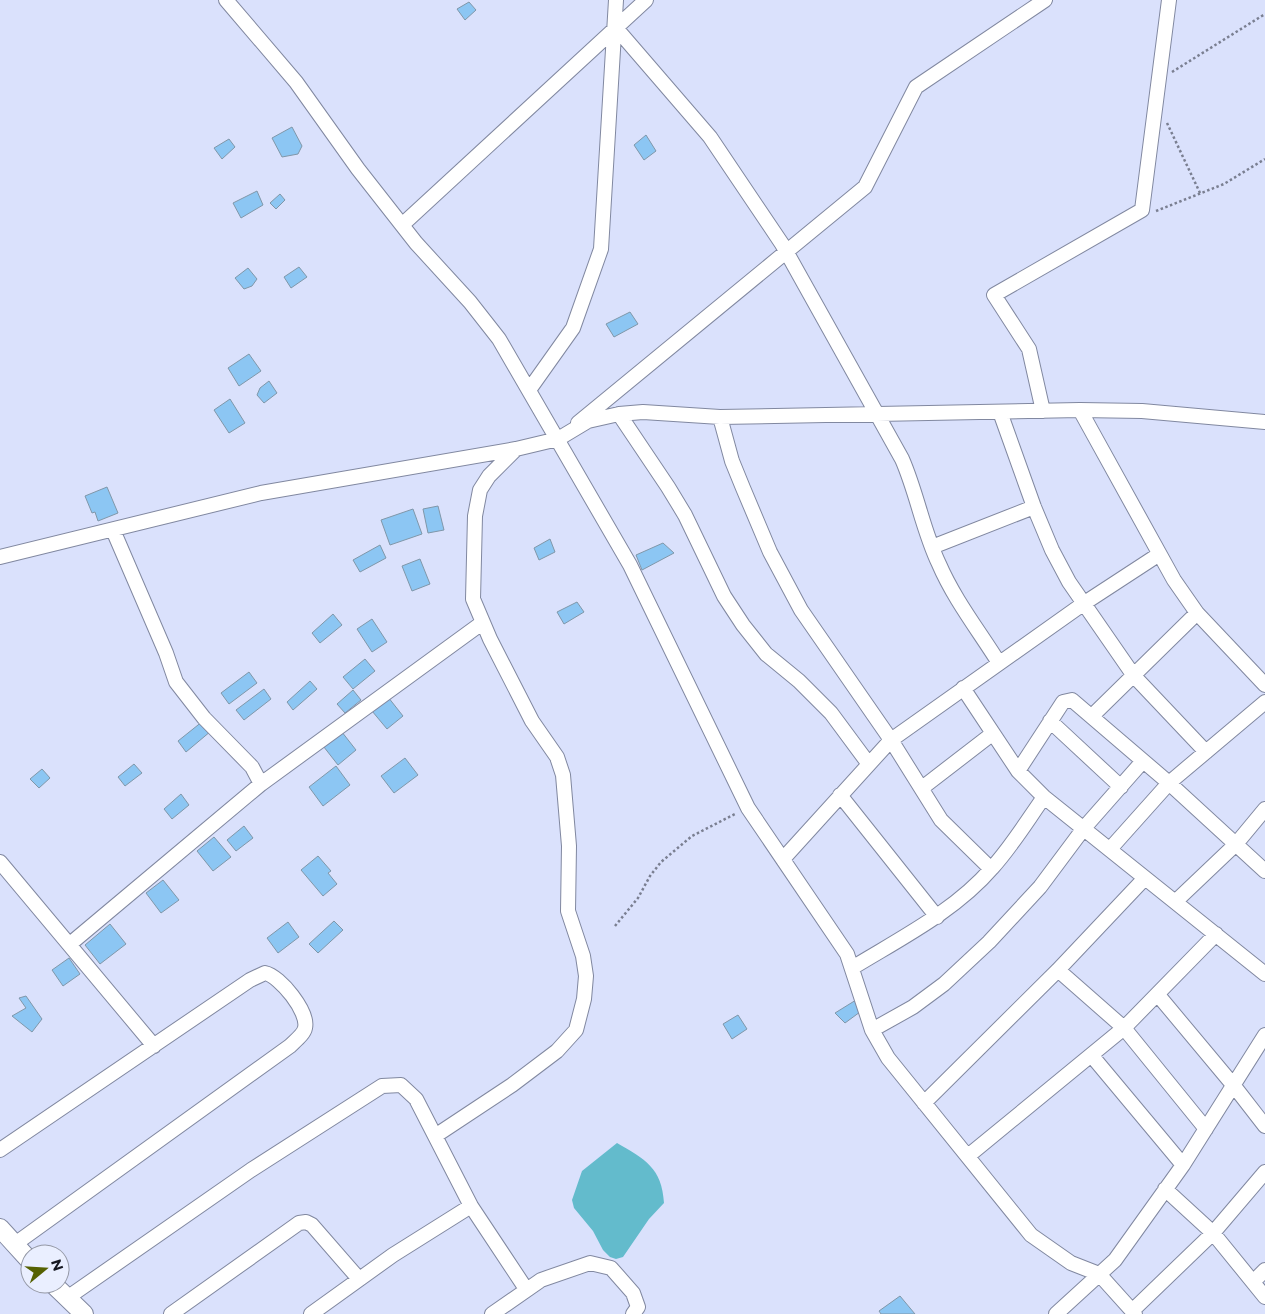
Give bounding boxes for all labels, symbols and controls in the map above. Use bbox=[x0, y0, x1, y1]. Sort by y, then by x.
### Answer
north arrow bbox=[20, 1244, 70, 1294]
text: N bbox=[47, 1257, 68, 1273]

